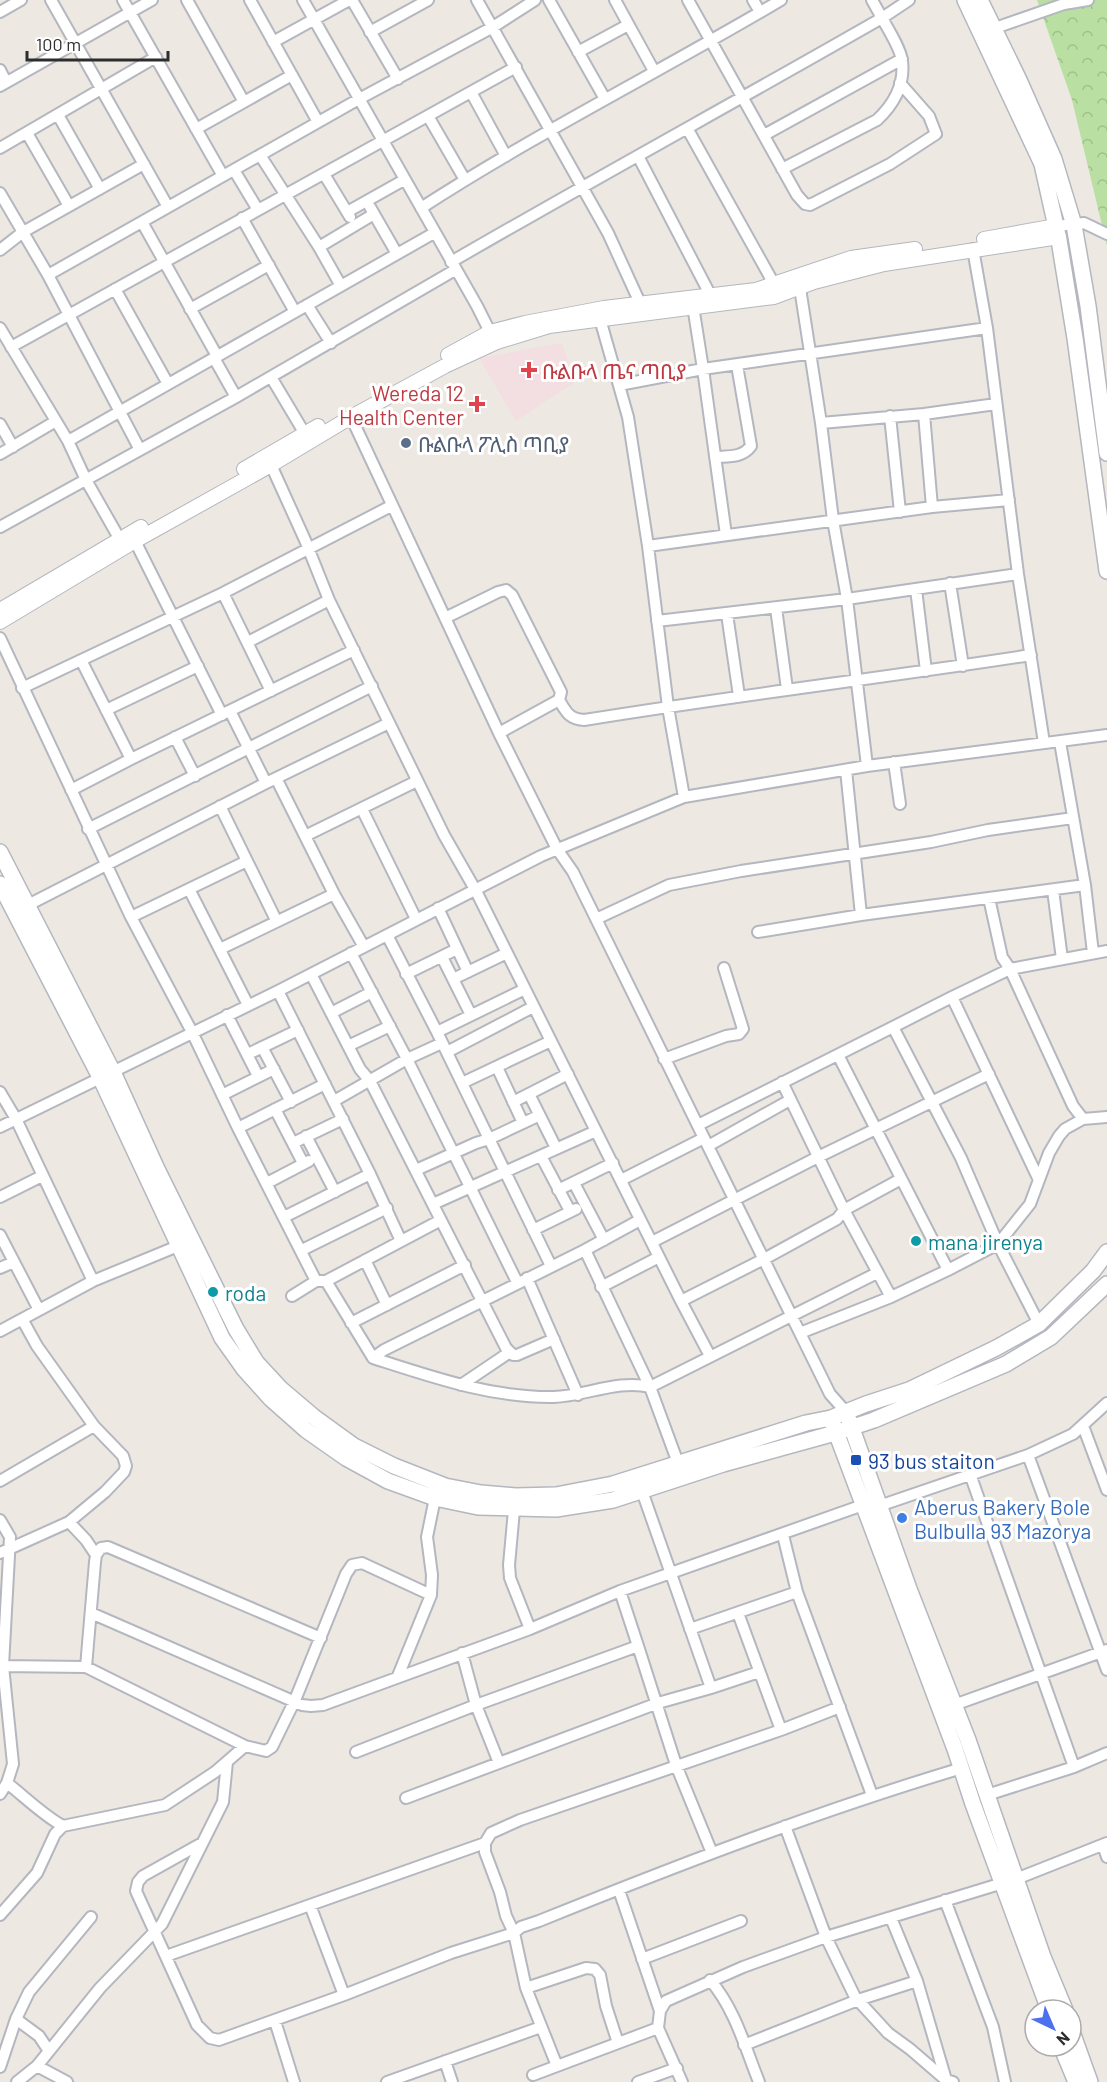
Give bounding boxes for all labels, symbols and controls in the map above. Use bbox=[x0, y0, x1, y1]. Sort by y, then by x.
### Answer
scale bar bbox=[27, 24, 168, 62]
text: 100 m bbox=[36, 33, 81, 55]
place label: ቡልቡላ ጤና ጣቢያ bbox=[542, 358, 687, 383]
marker: ቡልቡላ ጤና ጣቢያ bbox=[520, 361, 538, 379]
place label: Wereda 12 Health Center bbox=[339, 380, 464, 429]
marker: Wereda 12 Health Center bbox=[468, 395, 486, 413]
place label: ቡልቡላ ፖሊስ ጣቢያ bbox=[418, 431, 569, 456]
marker: ቡልቡላ ፖሊስ ጣቢያ bbox=[399, 436, 413, 450]
place label: mana jirenya bbox=[928, 1229, 1043, 1254]
marker: mana jirenya bbox=[909, 1234, 923, 1248]
place label: roda bbox=[225, 1280, 266, 1305]
marker: roda bbox=[206, 1285, 220, 1299]
place label: 93 bus staiton bbox=[868, 1448, 995, 1473]
marker: 93 bus staiton bbox=[849, 1453, 863, 1467]
place label: Aberus Bakery Bole Bulbulla 93 Mazorya bbox=[914, 1494, 1091, 1543]
marker: Aberus Bakery Bole Bulbulla 93 Mazorya bbox=[895, 1511, 909, 1525]
north arrow bbox=[1023, 1998, 1083, 2058]
text: N bbox=[1053, 2029, 1074, 2050]

